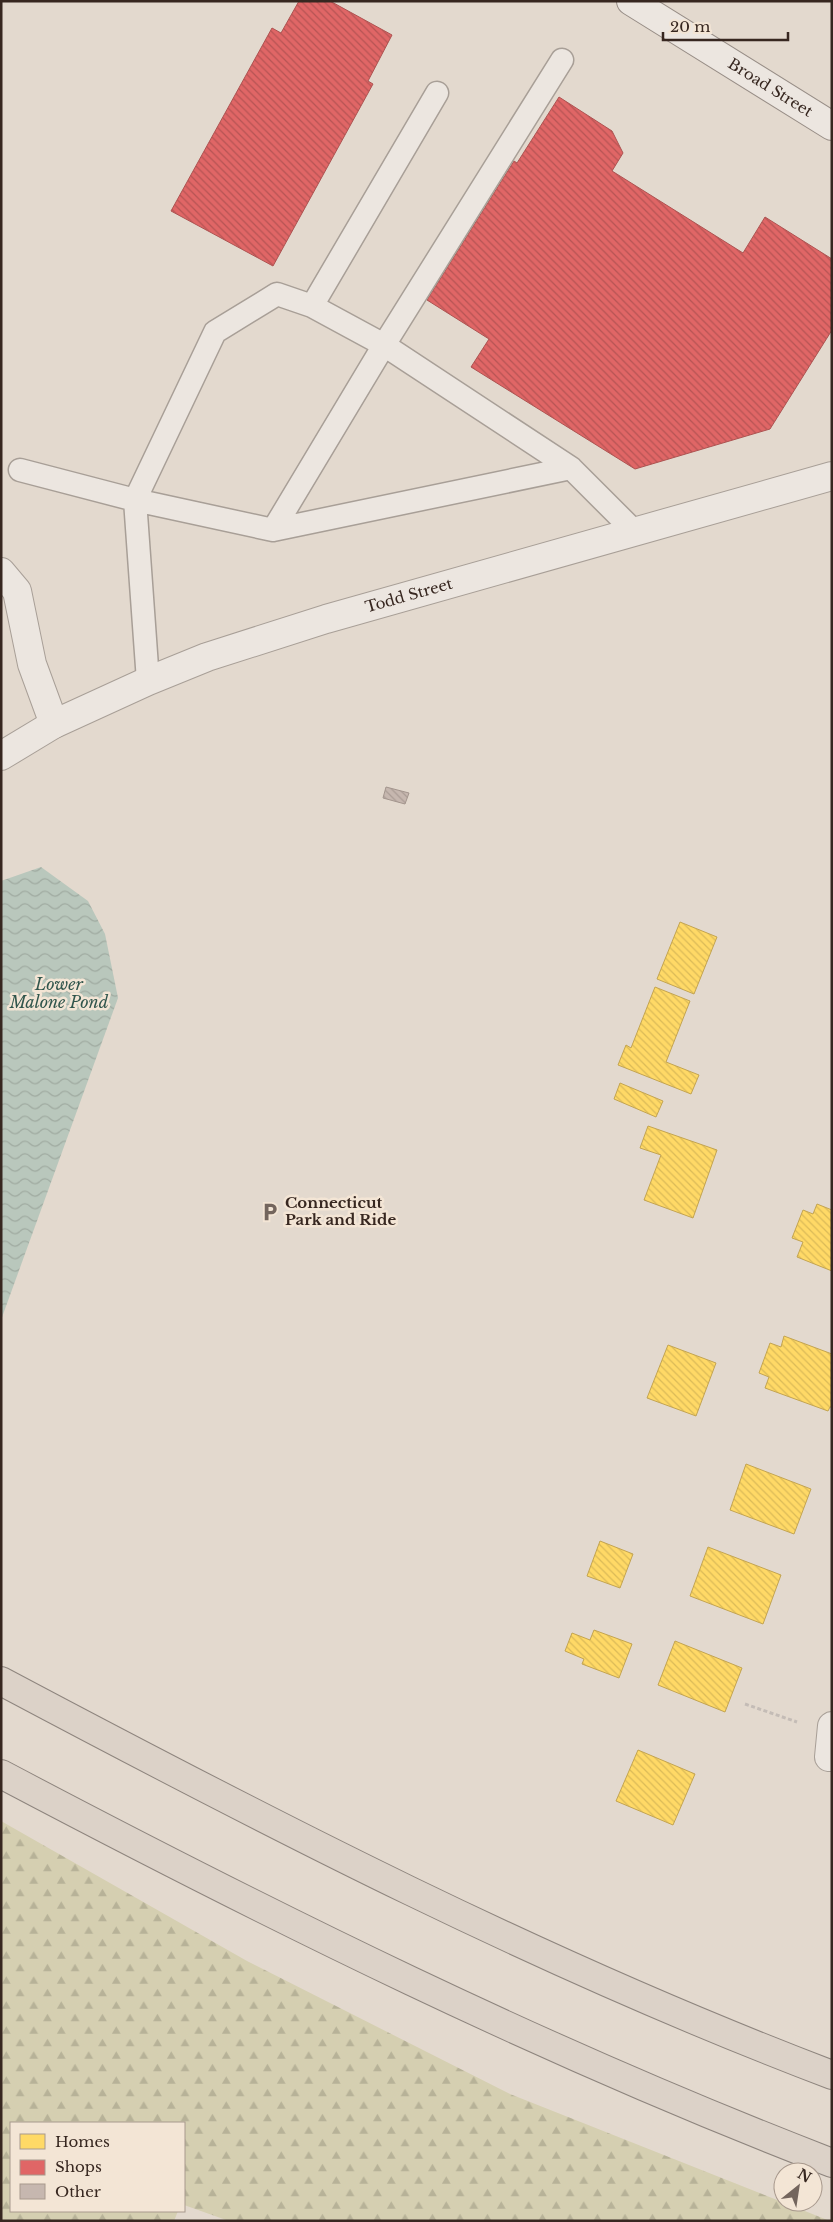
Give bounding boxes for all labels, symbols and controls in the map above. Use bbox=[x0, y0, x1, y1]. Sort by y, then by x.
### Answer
scale bar bbox=[663, 10, 788, 42]
text: 20 m bbox=[670, 17, 710, 36]
street label: Broad Street bbox=[725, 54, 817, 121]
street label: Todd Street bbox=[363, 574, 455, 616]
water label: Lower Malone Pond bbox=[9, 974, 109, 1012]
place label: Connecticut Park and Ride bbox=[285, 1193, 396, 1229]
parking icon: Connecticut Park and Ride bbox=[259, 1201, 281, 1223]
legend bbox=[10, 2122, 185, 2212]
text: Homes bbox=[55, 2132, 110, 2151]
text: Shops bbox=[55, 2157, 102, 2176]
north arrow bbox=[773, 2162, 823, 2212]
text: N bbox=[794, 2165, 815, 2187]
text: Other bbox=[55, 2182, 102, 2201]

